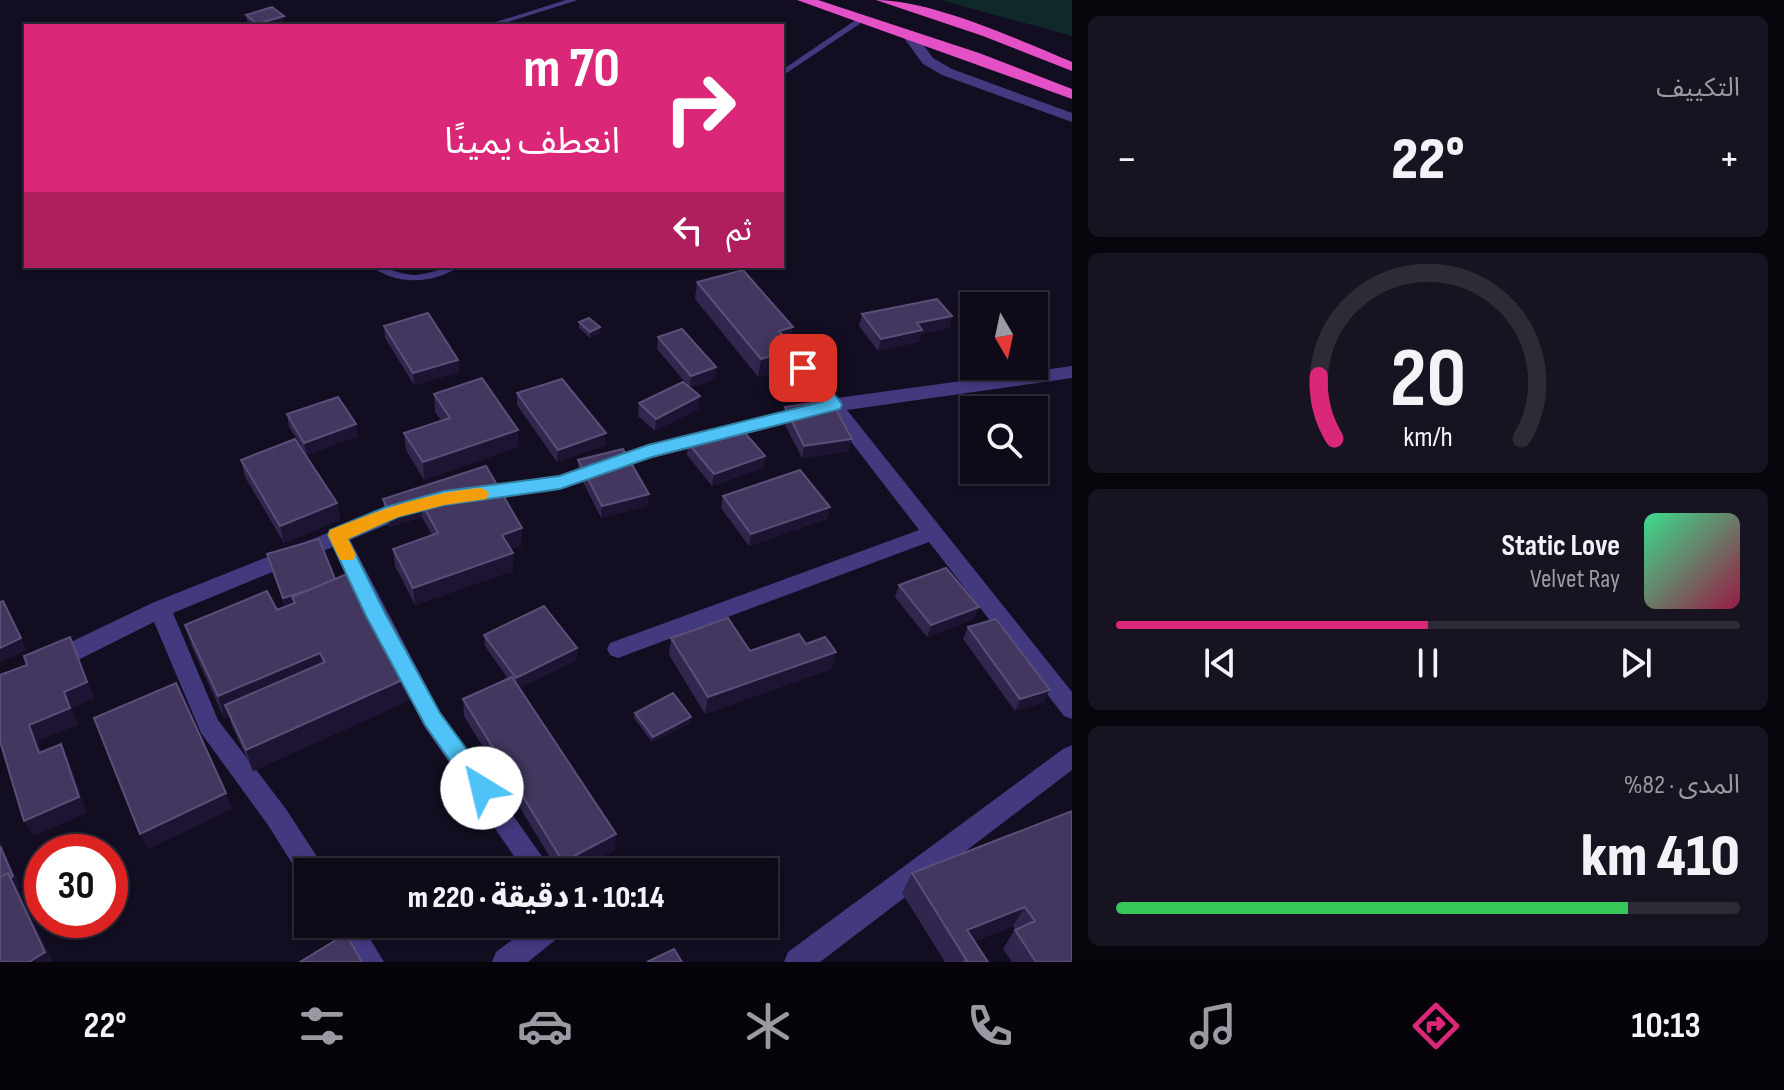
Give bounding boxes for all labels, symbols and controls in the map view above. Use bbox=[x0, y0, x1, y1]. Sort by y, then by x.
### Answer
text: 70 m bbox=[523, 36, 620, 103]
icon: right bbox=[648, 56, 752, 160]
text: التكييف bbox=[1656, 73, 1740, 104]
text: انعطف يمينًا bbox=[444, 121, 620, 164]
text: 22° bbox=[1391, 124, 1465, 196]
text: − bbox=[1116, 133, 1138, 186]
text: + bbox=[1718, 133, 1740, 186]
icon: left bbox=[666, 208, 710, 252]
text: ثم bbox=[726, 213, 752, 249]
north arrow bbox=[960, 292, 1048, 380]
map controls bbox=[960, 292, 1048, 484]
text: 20 bbox=[1390, 329, 1466, 429]
pin bbox=[769, 334, 837, 402]
icon: arrive bbox=[781, 346, 825, 390]
button: search bbox=[960, 396, 1048, 484]
text: km/h bbox=[1403, 420, 1453, 455]
text: Static Love bbox=[1501, 528, 1620, 564]
text: Velvet Ray bbox=[1530, 564, 1620, 595]
icon: previous bbox=[1198, 641, 1242, 685]
icon: pause bbox=[1406, 641, 1450, 685]
icon: next bbox=[1614, 641, 1658, 685]
position arrow bbox=[440, 746, 524, 830]
text: المدى · 82% bbox=[1624, 770, 1740, 801]
text: 410 km bbox=[1581, 821, 1740, 893]
speed limit sign: 30 bbox=[24, 834, 128, 938]
text: 10:14 · 1 دقيقة · 220 m bbox=[408, 880, 664, 916]
icon: filters bbox=[294, 998, 350, 1054]
icon: car bbox=[517, 998, 573, 1054]
icon: climate bbox=[740, 998, 796, 1054]
icon: phone bbox=[962, 998, 1018, 1054]
icon: music bbox=[1185, 998, 1241, 1054]
icon: directions bbox=[1408, 998, 1464, 1054]
text: 22° bbox=[84, 1005, 127, 1048]
text: 10:13 bbox=[1631, 1005, 1701, 1048]

